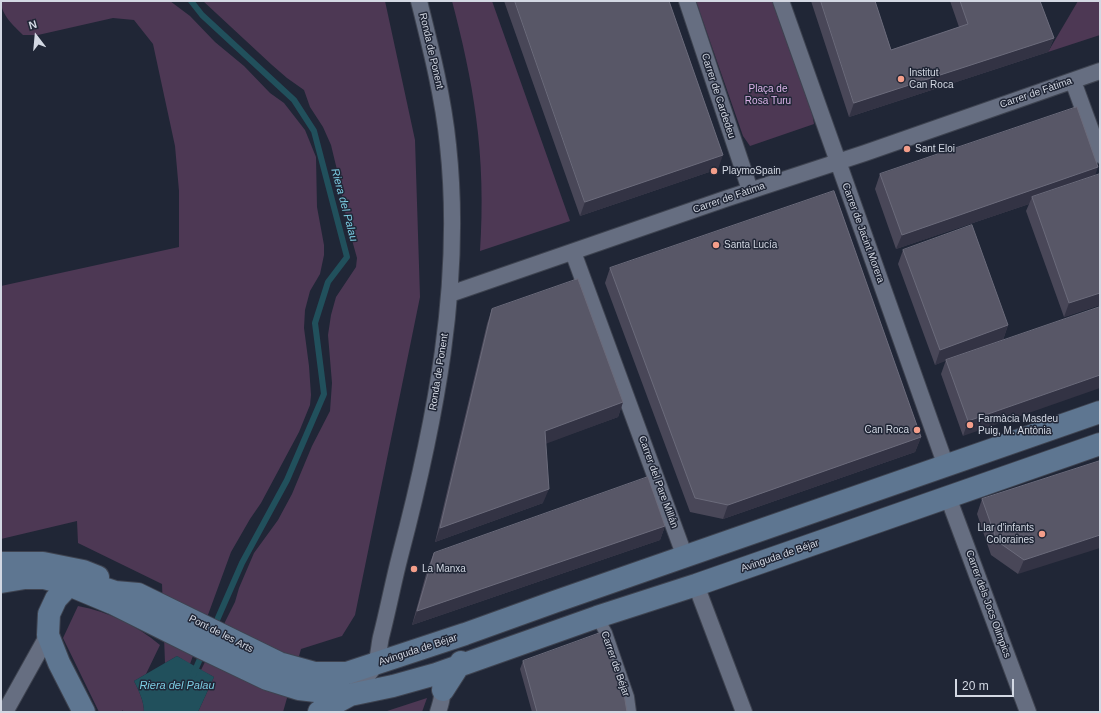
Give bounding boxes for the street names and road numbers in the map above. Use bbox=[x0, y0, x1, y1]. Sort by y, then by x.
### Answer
street label: Ronda de Ponent bbox=[416, 12, 446, 90]
street label: Carrer de Cardedeu bbox=[699, 52, 737, 140]
street label: Carrer de Fàtima bbox=[998, 75, 1074, 111]
street label: Carrer de Fàtima bbox=[691, 180, 767, 216]
street label: Carrer de Jacint Morera bbox=[839, 181, 887, 285]
street label: Ronda de Ponent bbox=[427, 333, 451, 411]
street label: Carrer del Pare Millán bbox=[636, 434, 680, 530]
street label: Avinguda de Béjar bbox=[739, 537, 821, 575]
street label: Carrer dels Jocs Olimpics bbox=[963, 548, 1013, 660]
street label: Pont de les Arts bbox=[187, 613, 255, 655]
street label: Carrer de Béjar bbox=[598, 630, 632, 698]
street label: Avinguda de Béjar bbox=[377, 632, 459, 668]

